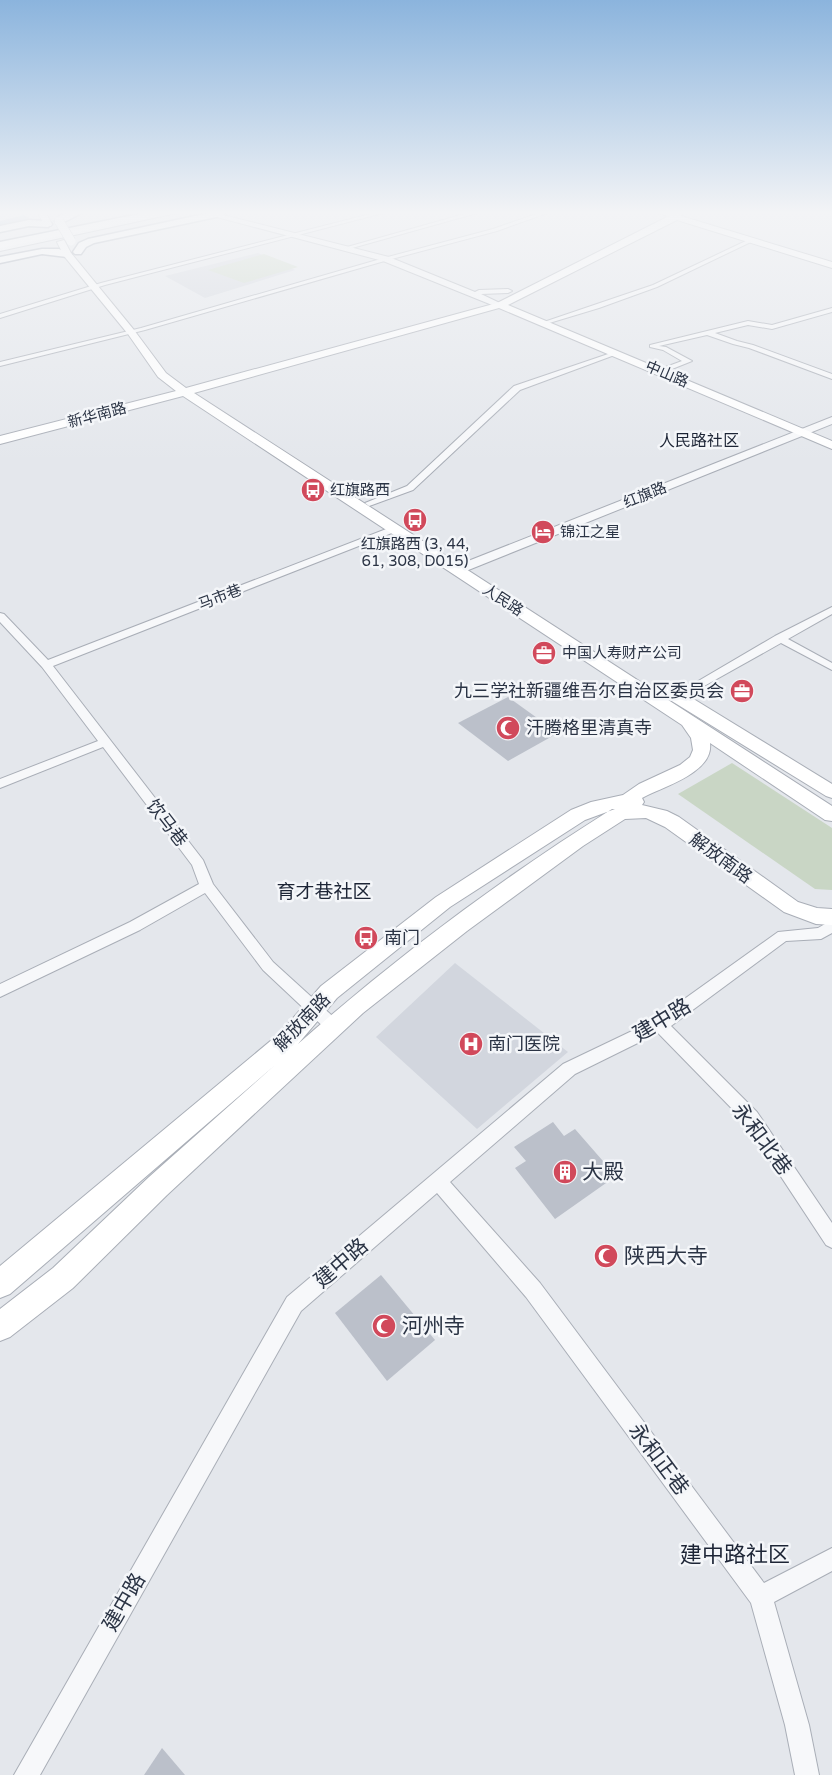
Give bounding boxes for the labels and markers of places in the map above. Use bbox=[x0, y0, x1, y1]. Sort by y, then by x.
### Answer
bus stop icon: 红旗路西 bbox=[300, 477, 326, 503]
place label: 红旗路西 bbox=[330, 481, 390, 499]
bus stop icon: 红旗路西 (3, 44, 61, 308, D015) bbox=[402, 507, 428, 533]
hotel icon: 锦江之星 bbox=[530, 519, 556, 545]
place label: 锦江之星 bbox=[560, 523, 620, 541]
place label: 红旗路西 (3, 44, 61, 308, D015) bbox=[361, 535, 469, 570]
office icon: 中国人寿财产公司 bbox=[531, 640, 557, 666]
place label: 中国人寿财产公司 bbox=[562, 644, 682, 662]
office icon: 九三学社新疆维吾尔自治区委员会 bbox=[729, 678, 755, 704]
place label: 九三学社新疆维吾尔自治区委员会 bbox=[454, 680, 724, 702]
mosque icon: 汗腾格里清真寺 bbox=[495, 715, 521, 741]
place label: 汗腾格里清真寺 bbox=[526, 717, 652, 739]
bus stop icon: 南门 bbox=[353, 925, 379, 951]
place label: 南门 bbox=[384, 927, 420, 949]
hospital icon: 南门医院 bbox=[458, 1031, 484, 1057]
place label: 南门医院 bbox=[488, 1033, 560, 1055]
building icon: 大殿 bbox=[552, 1159, 578, 1185]
place label: 大殿 bbox=[582, 1160, 624, 1185]
mosque icon: 陕西大寺 bbox=[593, 1243, 619, 1269]
place label: 陕西大寺 bbox=[624, 1244, 708, 1269]
mosque icon: 河州寺 bbox=[371, 1313, 397, 1339]
place label: 河州寺 bbox=[402, 1314, 465, 1339]

